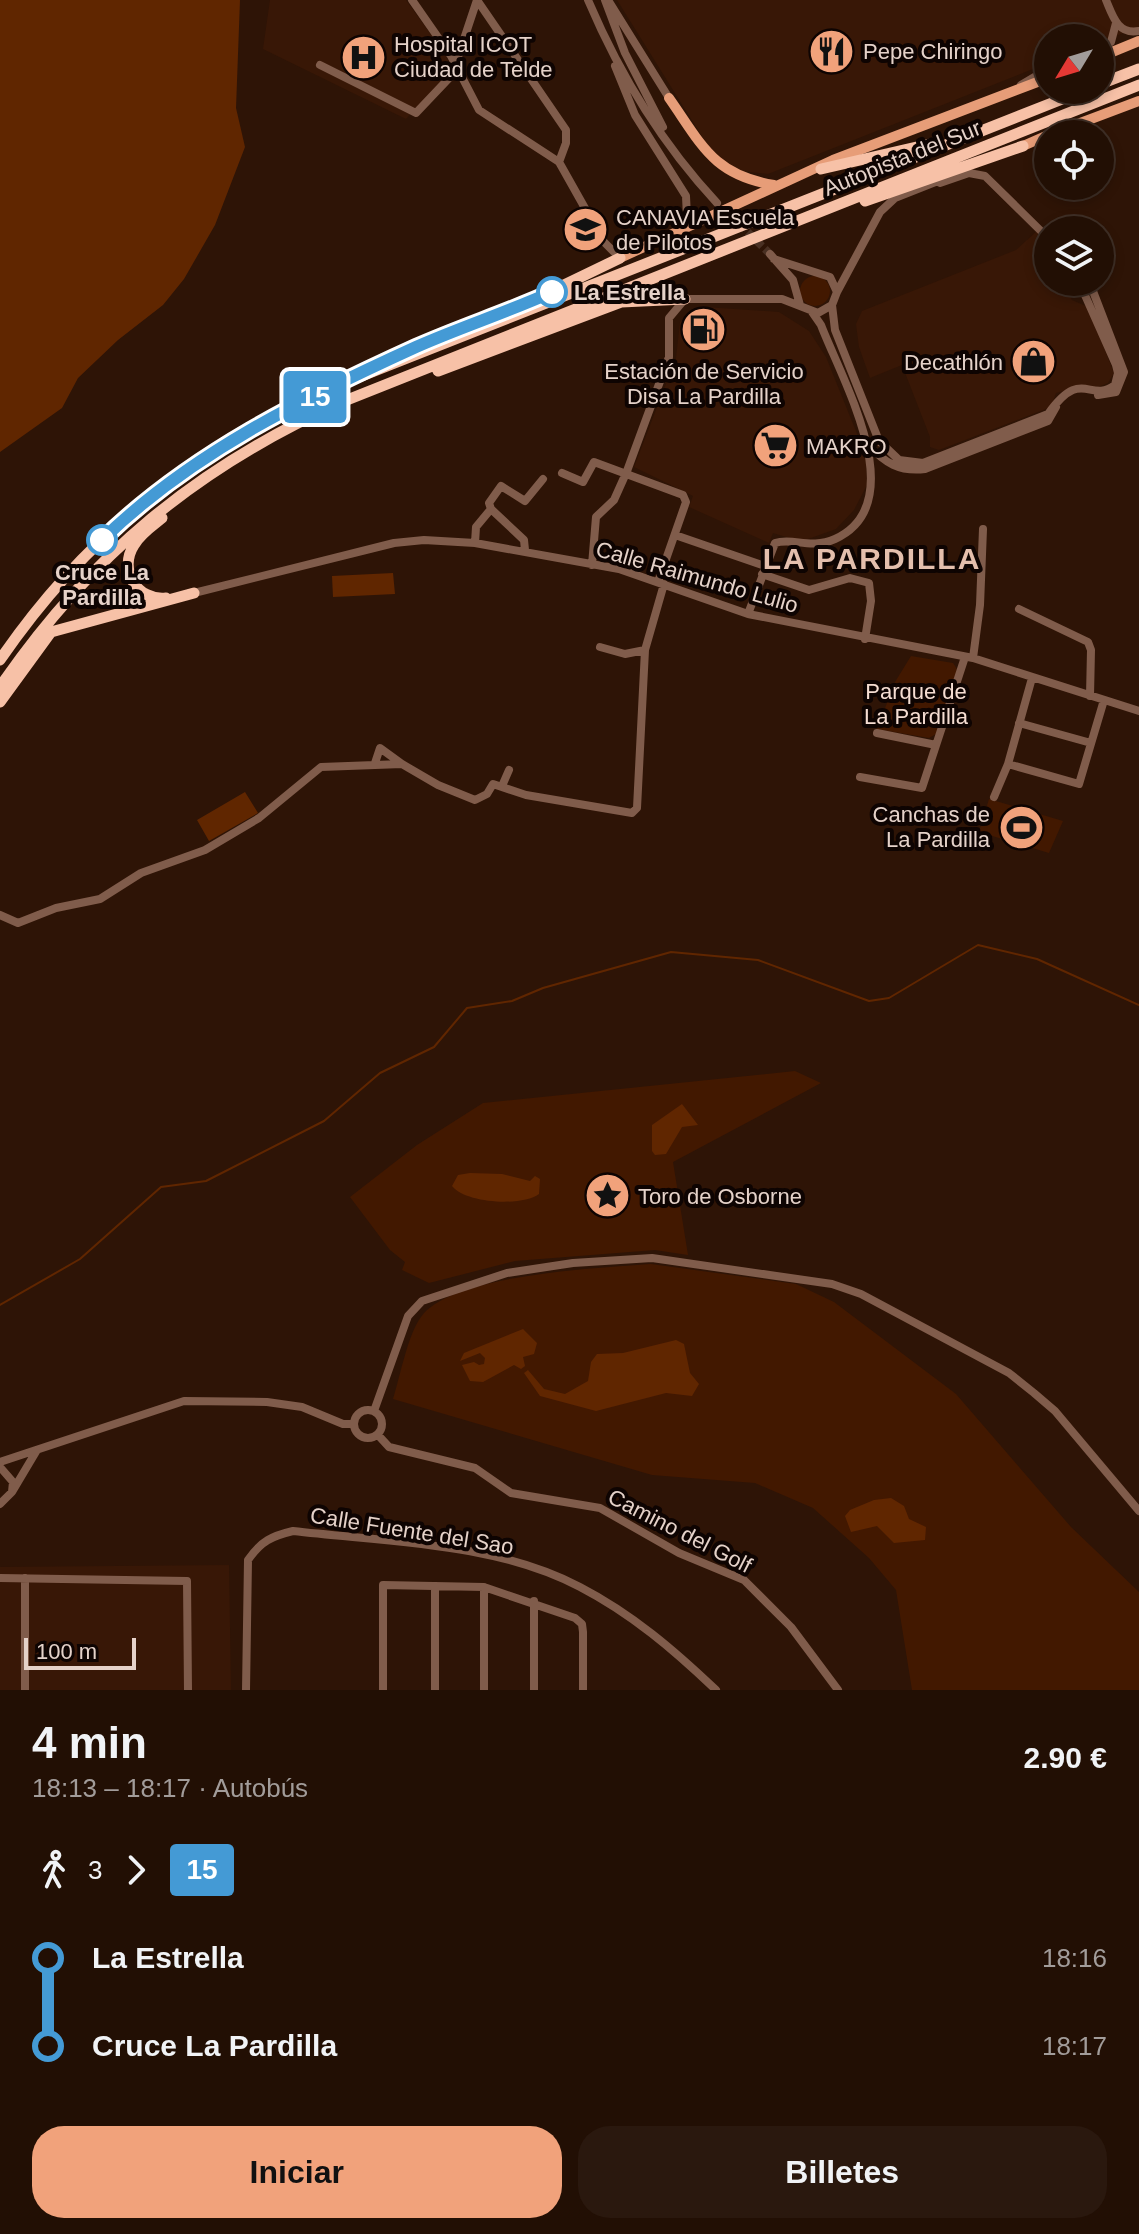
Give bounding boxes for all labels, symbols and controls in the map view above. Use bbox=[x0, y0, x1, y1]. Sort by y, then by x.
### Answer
north arrow bbox=[1034, 24, 1114, 104]
map controls bbox=[1034, 24, 1114, 296]
restaurant icon: Pepe Chiringo bbox=[808, 27, 856, 75]
place label: Hospital ICOT Ciudad de Telde bbox=[394, 32, 553, 82]
hospital icon: Hospital ICOT Ciudad de Telde bbox=[339, 33, 387, 81]
place label: Pepe Chiringo bbox=[863, 39, 1002, 64]
street label: Autopista del Sur bbox=[820, 115, 984, 201]
button: locate bbox=[1034, 120, 1114, 200]
place label: CANAVIA Escuela de Pilotos bbox=[616, 205, 795, 255]
school or university icon: CANAVIA Escuela de Pilotos bbox=[561, 206, 609, 254]
button: layers bbox=[1034, 216, 1114, 296]
marker: La Estrella bbox=[537, 277, 567, 307]
place label: La Estrella bbox=[574, 280, 686, 305]
fuel station icon: Estación de Servicio Disa La Pardilla bbox=[680, 306, 728, 354]
shop icon: Decathlón bbox=[1010, 338, 1058, 386]
place label: Decathlón bbox=[904, 350, 1003, 375]
place label: Estación de Servicio Disa La Pardilla bbox=[604, 359, 804, 409]
line badge: 15 bbox=[279, 371, 351, 423]
text: 15 bbox=[299, 381, 331, 412]
supermarket icon: MAKRO bbox=[751, 422, 799, 470]
place label: MAKRO bbox=[806, 434, 887, 459]
marker: Cruce La Pardilla bbox=[87, 525, 117, 555]
street label: Calle Raimundo Lulio bbox=[593, 536, 801, 618]
district label: LA PARDILLA bbox=[763, 542, 981, 575]
place label: Cruce La Pardilla bbox=[55, 560, 150, 610]
park label: Parque de La Pardilla bbox=[864, 679, 969, 729]
place label: Canchas de La Pardilla bbox=[873, 802, 991, 852]
sports icon: Canchas de La Pardilla bbox=[997, 803, 1045, 851]
place icon: Toro de Osborne bbox=[583, 1172, 631, 1220]
place label: Toro de Osborne bbox=[638, 1184, 802, 1209]
street label: Camino del Golf bbox=[604, 1484, 757, 1578]
street label: Calle Fuente del Sao bbox=[309, 1503, 515, 1559]
scale bar bbox=[24, 1634, 136, 1670]
text: 100 m bbox=[36, 1639, 97, 1664]
text: 4 min bbox=[32, 1718, 147, 1767]
text: 2.90 € bbox=[1024, 1741, 1107, 1774]
text: 18:13 – 18:17 · Autobús bbox=[32, 1773, 308, 1803]
icon: walk bbox=[32, 1848, 76, 1892]
icon: forward bbox=[114, 1848, 158, 1892]
text: 15 bbox=[186, 1854, 218, 1885]
text: 3 bbox=[88, 1855, 102, 1885]
text: La Estrella bbox=[92, 1941, 244, 1974]
text: 18:16 bbox=[1042, 1943, 1107, 1973]
text: Cruce La Pardilla bbox=[92, 2029, 337, 2062]
text: 18:17 bbox=[1042, 2031, 1107, 2061]
button: Iniciar bbox=[32, 2126, 562, 2218]
button: Billetes bbox=[578, 2126, 1107, 2218]

